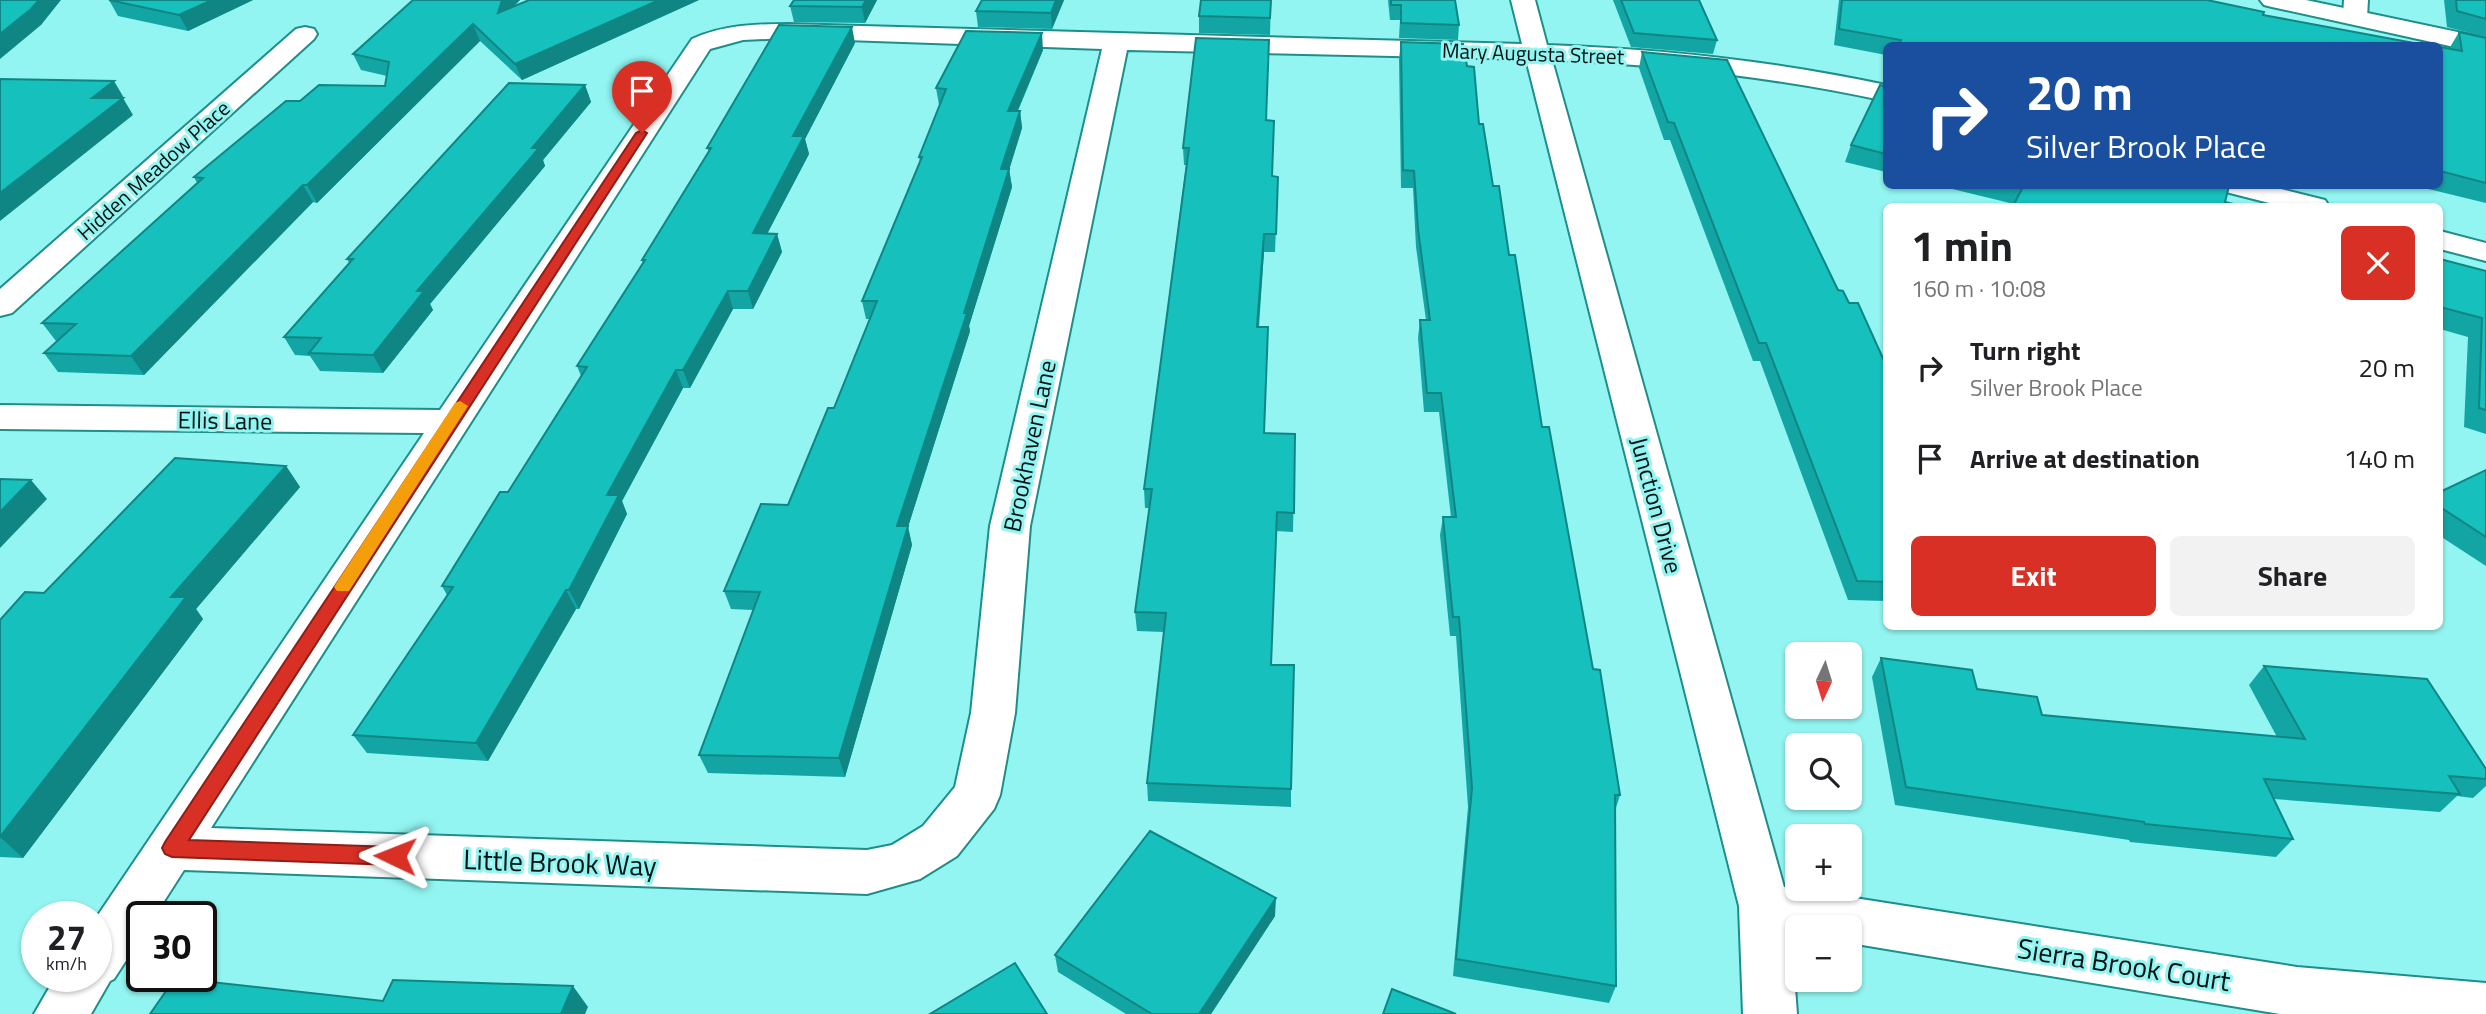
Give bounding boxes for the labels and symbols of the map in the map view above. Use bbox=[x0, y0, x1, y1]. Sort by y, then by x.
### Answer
street label: Mary Augusta Street bbox=[1441, 34, 1625, 72]
pin bbox=[612, 61, 672, 133]
street label: Hidden Meadow Place bbox=[69, 92, 237, 248]
street label: Brookhaven Lane bbox=[993, 357, 1065, 535]
street label: Ellis Lane bbox=[177, 401, 273, 439]
street label: Junction Drive bbox=[1621, 433, 1693, 577]
north arrow bbox=[1785, 642, 1862, 719]
position arrow bbox=[358, 819, 432, 893]
street label: Little Brook Way bbox=[463, 837, 657, 887]
speed limit sign: 30 bbox=[126, 901, 217, 992]
street label: Sierra Brook Court bbox=[2014, 926, 2234, 1002]

